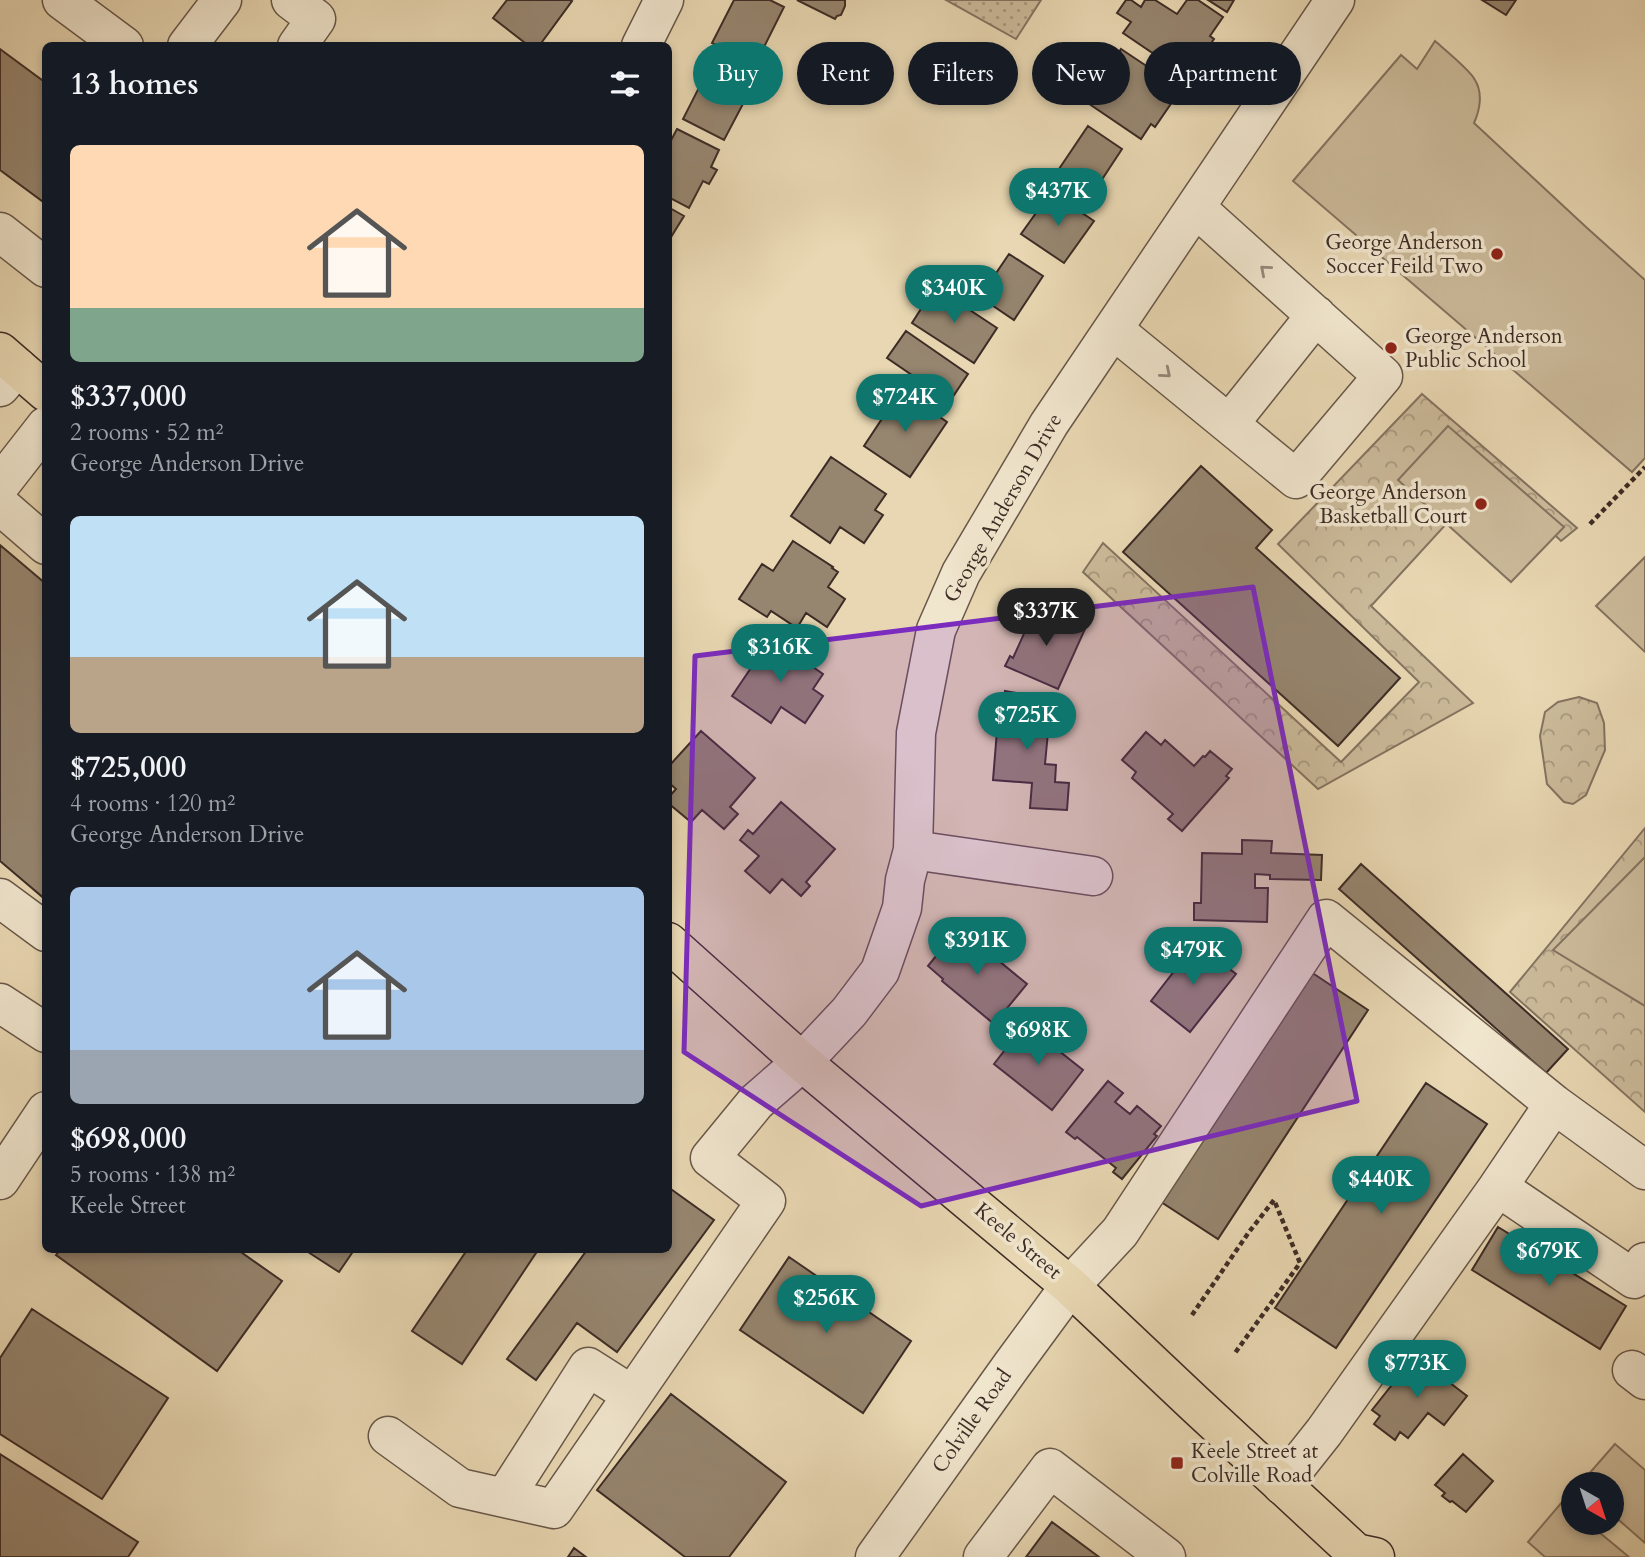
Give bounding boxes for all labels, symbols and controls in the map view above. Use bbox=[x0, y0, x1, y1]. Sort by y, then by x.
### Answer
chip: Buy bbox=[693, 42, 783, 105]
chip: Rent bbox=[797, 42, 894, 105]
chip: Filters bbox=[908, 42, 1018, 105]
chip: New bbox=[1032, 42, 1130, 105]
chip: Apartment bbox=[1144, 42, 1301, 105]
text: 13 homes bbox=[70, 64, 199, 105]
icon: filters bbox=[606, 65, 644, 103]
pin: $437K bbox=[1009, 168, 1107, 228]
text: $437K bbox=[1025, 175, 1091, 206]
icon: home bbox=[294, 190, 420, 316]
place label: George Anderson Soccer Feild Two bbox=[1325, 228, 1483, 281]
marker: George Anderson Soccer Feild Two bbox=[1489, 246, 1505, 262]
pin: $340K bbox=[905, 266, 1003, 325]
one-way arrow bbox=[1260, 266, 1273, 279]
text: $340K bbox=[921, 272, 987, 303]
place label: George Anderson Public School bbox=[1405, 322, 1563, 375]
marker: George Anderson Public School bbox=[1383, 340, 1399, 356]
one-way arrow bbox=[1158, 365, 1171, 378]
pin: $724K bbox=[856, 374, 954, 434]
text: $337,000 bbox=[70, 376, 186, 417]
text: $724K bbox=[872, 381, 938, 412]
street label: George Anderson Drive bbox=[937, 408, 1069, 608]
text: 2 rooms · 52 m² bbox=[70, 417, 223, 448]
text: George Anderson Drive bbox=[70, 448, 305, 479]
place label: George Anderson Basketball Court bbox=[1309, 478, 1467, 531]
marker: George Anderson Basketball Court bbox=[1473, 496, 1489, 512]
icon: home bbox=[294, 561, 420, 687]
pin: $337K bbox=[997, 588, 1095, 648]
text: $337K bbox=[1013, 595, 1079, 626]
pin: $316K bbox=[731, 624, 829, 684]
text: $316K bbox=[747, 631, 813, 662]
pin: $725K bbox=[978, 692, 1076, 752]
text: $725K bbox=[994, 699, 1060, 730]
text: $725,000 bbox=[70, 747, 186, 788]
text: 4 rooms · 120 m² bbox=[70, 788, 235, 819]
text: George Anderson Drive bbox=[70, 819, 305, 850]
pin: $391K bbox=[928, 918, 1026, 977]
text: $391K bbox=[944, 924, 1010, 955]
pin: $479K bbox=[1144, 928, 1242, 987]
icon: home bbox=[294, 932, 420, 1058]
text: $479K bbox=[1160, 934, 1226, 965]
pin: $698K bbox=[989, 1007, 1087, 1067]
text: $698K bbox=[1005, 1014, 1071, 1045]
text: $698,000 bbox=[70, 1118, 186, 1159]
pin: $440K bbox=[1332, 1156, 1430, 1216]
text: 5 rooms · 138 m² bbox=[70, 1159, 235, 1190]
text: $440K bbox=[1348, 1163, 1414, 1194]
text: Keele Street bbox=[70, 1190, 186, 1221]
street label: Keele Street bbox=[968, 1196, 1068, 1286]
pin: $679K bbox=[1500, 1228, 1598, 1288]
text: $679K bbox=[1516, 1235, 1582, 1266]
pin: $256K bbox=[777, 1276, 875, 1335]
text: $256K bbox=[793, 1282, 859, 1313]
pin: $773K bbox=[1368, 1340, 1466, 1400]
text: $773K bbox=[1384, 1347, 1450, 1378]
street label: Colville Road bbox=[925, 1363, 1019, 1479]
place label: Keele Street at Colville Road bbox=[1191, 1437, 1318, 1490]
marker: Keele Street at Colville Road bbox=[1169, 1455, 1185, 1471]
north arrow bbox=[1561, 1472, 1624, 1535]
map controls bbox=[1561, 1472, 1624, 1535]

